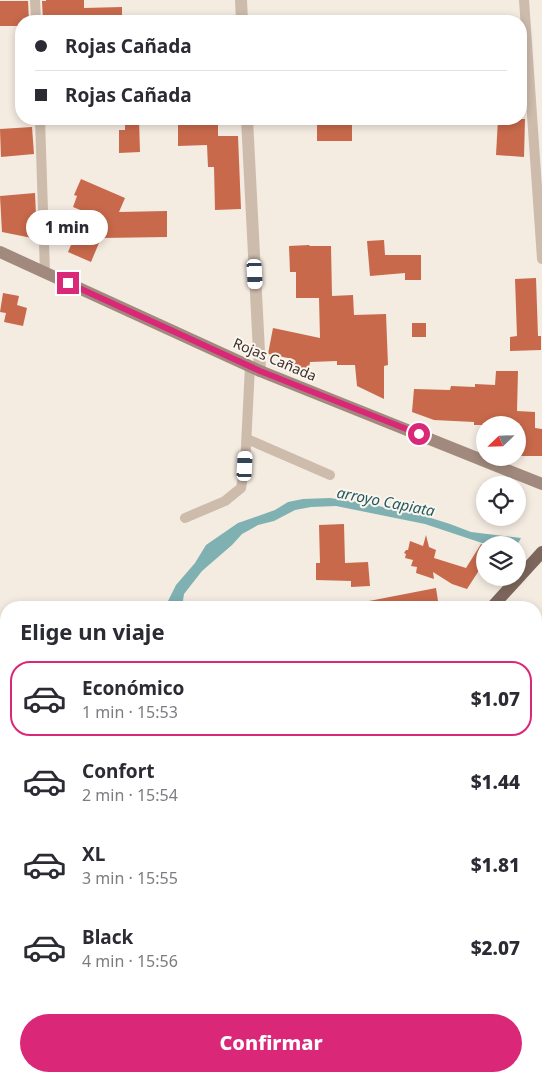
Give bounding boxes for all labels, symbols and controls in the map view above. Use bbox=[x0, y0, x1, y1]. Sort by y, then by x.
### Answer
text: Rojas Cañada bbox=[65, 33, 192, 59]
text: Rojas Cañada bbox=[65, 82, 192, 108]
callout: 1 min bbox=[27, 210, 109, 246]
text: 1 min bbox=[45, 216, 89, 238]
car bbox=[246, 259, 263, 289]
route end bbox=[57, 272, 79, 294]
street label: Rojas Cañada bbox=[230, 333, 320, 385]
north arrow bbox=[476, 416, 526, 466]
map controls bbox=[476, 416, 526, 586]
route start bbox=[408, 423, 430, 445]
car bbox=[236, 451, 253, 481]
button: locate bbox=[476, 476, 526, 526]
water label: arroyo Capiata bbox=[335, 482, 437, 520]
button: layers bbox=[476, 536, 526, 586]
text: Elige un viaje bbox=[20, 616, 165, 646]
text: Económico bbox=[82, 675, 184, 701]
icon: car bbox=[22, 676, 67, 721]
text: $1.07 bbox=[471, 686, 520, 712]
text: 1 min · 15:53 bbox=[82, 701, 178, 723]
text: Confort bbox=[82, 758, 154, 784]
icon: car bbox=[22, 759, 67, 804]
text: $1.44 bbox=[471, 769, 520, 795]
text: 2 min · 15:54 bbox=[82, 784, 178, 806]
text: XL bbox=[82, 841, 105, 867]
icon: car bbox=[22, 842, 67, 887]
text: $1.81 bbox=[471, 852, 520, 878]
text: 3 min · 15:55 bbox=[82, 867, 178, 889]
text: Black bbox=[82, 924, 133, 950]
icon: car bbox=[22, 925, 67, 970]
text: $2.07 bbox=[471, 935, 520, 961]
text: 4 min · 15:56 bbox=[82, 950, 178, 972]
button: Confirmar bbox=[20, 1014, 522, 1072]

